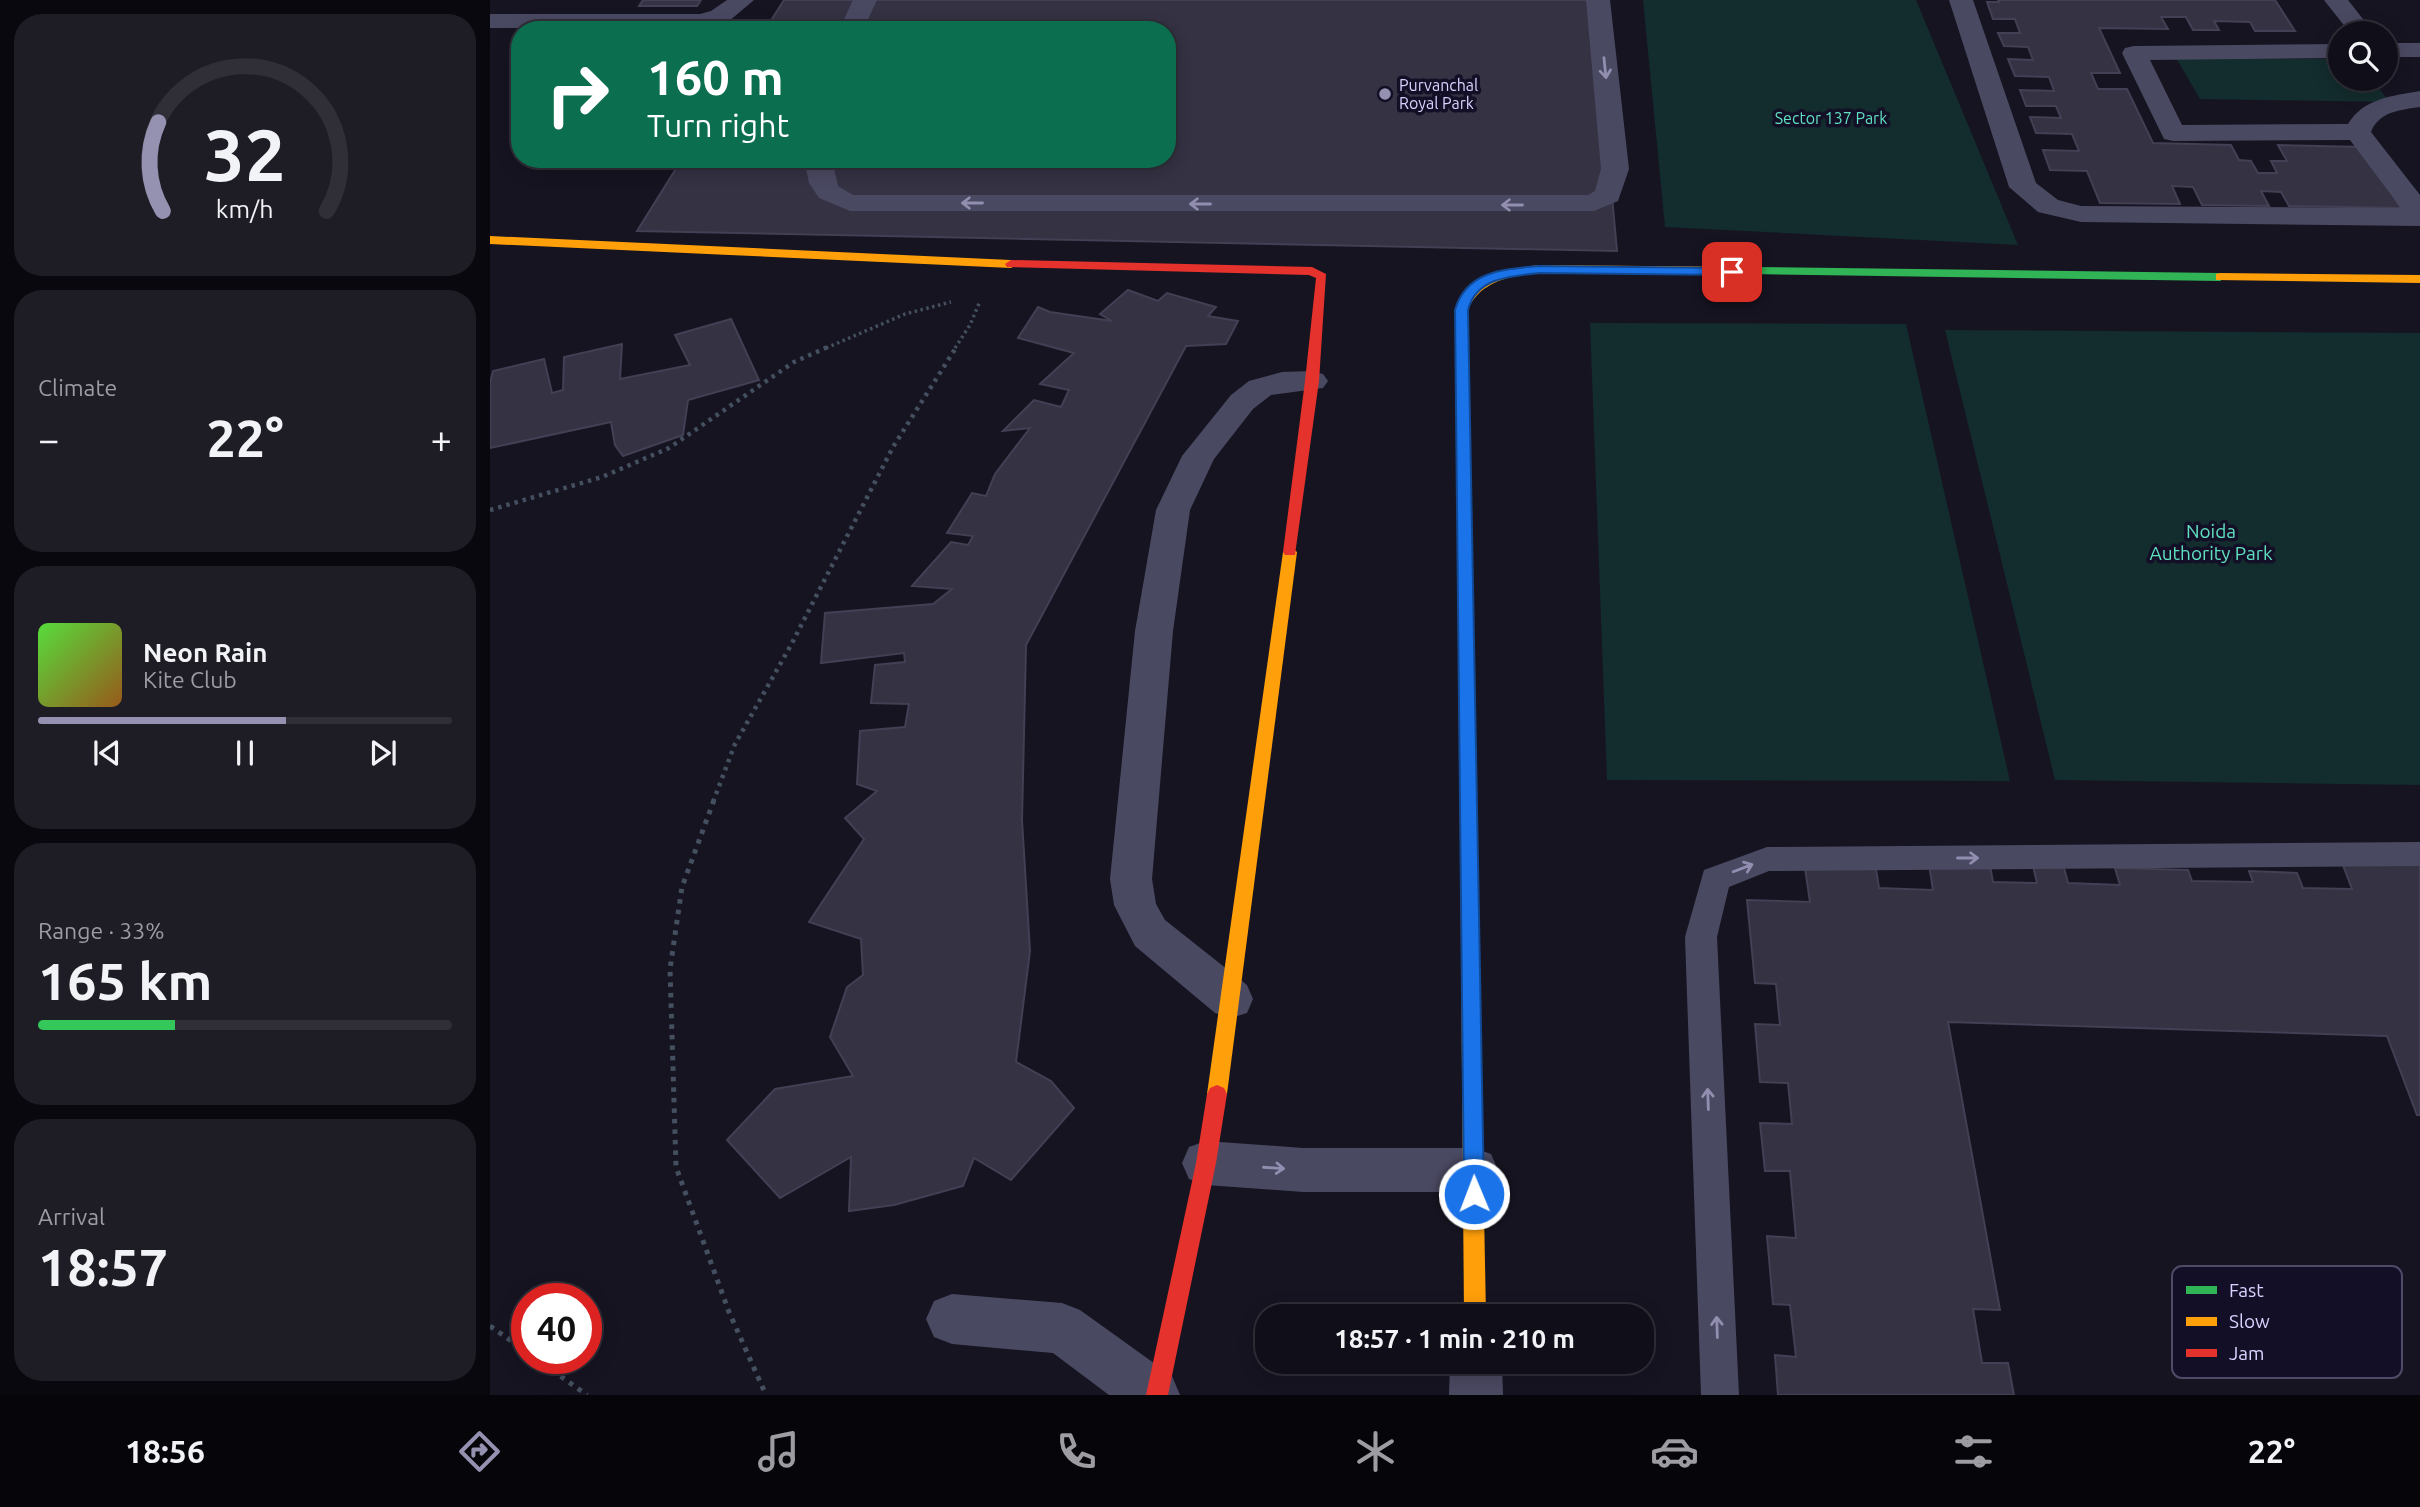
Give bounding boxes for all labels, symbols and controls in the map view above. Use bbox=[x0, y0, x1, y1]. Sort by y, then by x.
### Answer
map controls bbox=[2328, 21, 2398, 91]
button: search bbox=[2328, 21, 2398, 91]
icon: right bbox=[532, 49, 623, 140]
text: 160 m bbox=[647, 49, 784, 104]
one-way arrow bbox=[1599, 56, 1612, 79]
place label: Purvanchal Royal Park bbox=[1399, 76, 1478, 112]
marker: Purvanchal Royal Park bbox=[1377, 86, 1393, 102]
text: Turn right bbox=[647, 107, 789, 143]
park label: Sector 137 Park bbox=[1775, 109, 1887, 127]
text: 32 bbox=[204, 113, 286, 195]
text: km/h bbox=[216, 195, 274, 223]
one-way arrow bbox=[961, 196, 984, 210]
one-way arrow bbox=[1188, 197, 1211, 211]
one-way arrow bbox=[1501, 198, 1524, 212]
pin bbox=[1702, 242, 1762, 302]
icon: arrive bbox=[1713, 253, 1751, 291]
text: Climate bbox=[38, 375, 117, 400]
text: 22° bbox=[206, 409, 284, 467]
text: − bbox=[38, 418, 59, 460]
text: + bbox=[431, 418, 452, 460]
park label: Noida Authority Park bbox=[2149, 520, 2273, 564]
text: Neon Rain bbox=[143, 638, 268, 667]
text: Kite Club bbox=[143, 667, 237, 692]
icon: previous bbox=[88, 734, 126, 772]
icon: pause bbox=[226, 734, 264, 772]
icon: next bbox=[364, 734, 402, 772]
one-way arrow bbox=[1957, 851, 1980, 864]
one-way arrow bbox=[1731, 861, 1753, 873]
text: Range · 33% bbox=[38, 918, 165, 943]
text: 165 km bbox=[38, 952, 212, 1010]
one-way arrow bbox=[1702, 1088, 1715, 1111]
position arrow bbox=[1437, 1157, 1511, 1231]
one-way arrow bbox=[1262, 1162, 1285, 1175]
text: Arrival bbox=[38, 1204, 105, 1229]
text: 18:57 bbox=[38, 1238, 168, 1296]
legend bbox=[2172, 1266, 2402, 1378]
text: Fast bbox=[2229, 1279, 2264, 1301]
speed limit sign: 40 bbox=[511, 1283, 602, 1374]
text: Slow bbox=[2229, 1310, 2270, 1332]
one-way arrow bbox=[1711, 1316, 1724, 1339]
text: 18:57 · 1 min · 210 m bbox=[1334, 1324, 1575, 1353]
text: Jam bbox=[2229, 1342, 2265, 1364]
icon: directions bbox=[455, 1427, 504, 1476]
icon: music bbox=[754, 1427, 803, 1476]
icon: phone bbox=[1052, 1427, 1101, 1476]
icon: climate bbox=[1351, 1427, 1400, 1476]
icon: car bbox=[1650, 1427, 1699, 1476]
icon: filters bbox=[1949, 1427, 1998, 1476]
text: 18:56 bbox=[125, 1433, 205, 1469]
text: 22° bbox=[2248, 1433, 2295, 1469]

